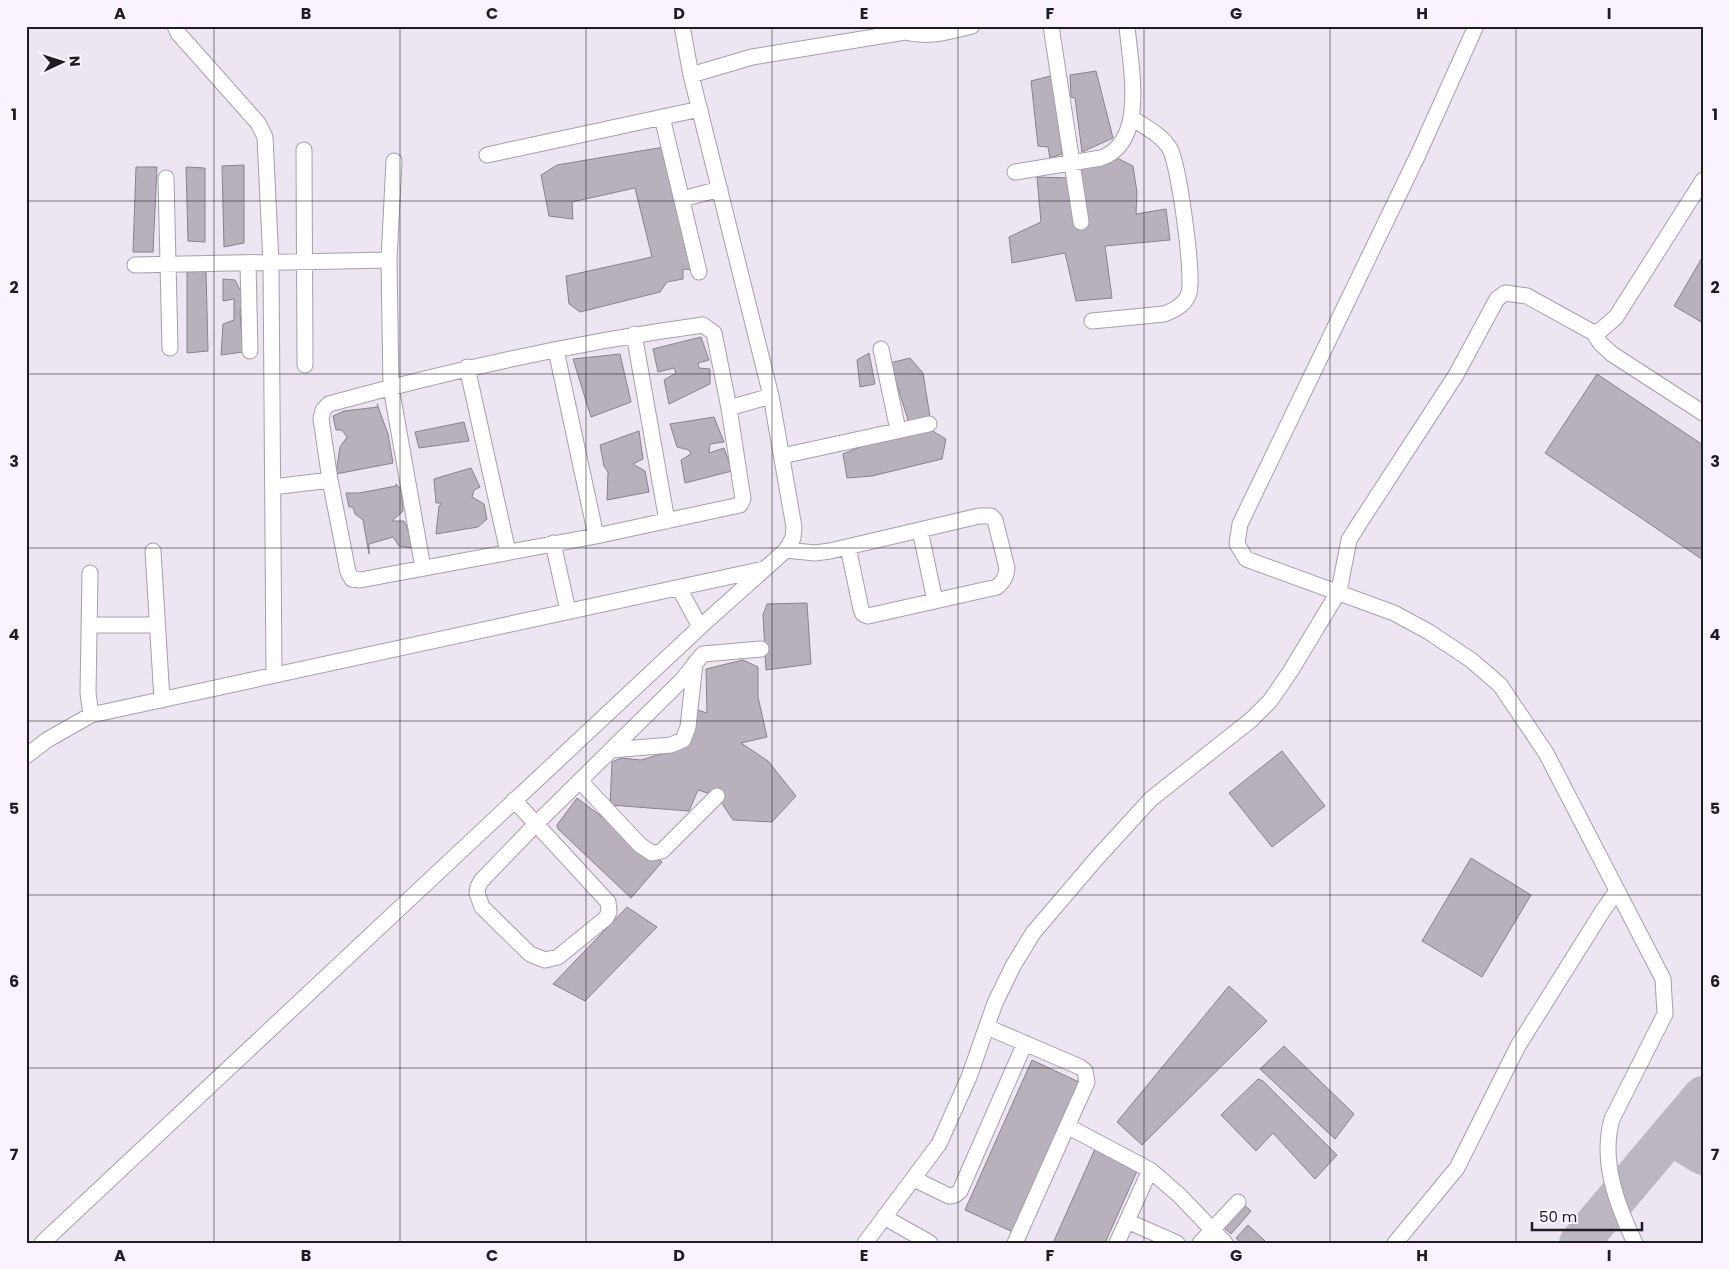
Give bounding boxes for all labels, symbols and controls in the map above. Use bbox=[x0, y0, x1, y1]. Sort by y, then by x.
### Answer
text: A bbox=[114, 2, 126, 25]
text: B bbox=[301, 2, 311, 25]
text: C bbox=[486, 2, 498, 25]
text: D bbox=[673, 2, 685, 25]
text: E bbox=[860, 2, 868, 25]
text: F bbox=[1046, 2, 1055, 25]
text: G bbox=[1230, 2, 1242, 25]
text: H bbox=[1416, 2, 1428, 25]
text: I bbox=[1607, 2, 1611, 25]
north arrow bbox=[38, 38, 88, 88]
text: N bbox=[65, 55, 85, 67]
text: 1 bbox=[11, 103, 17, 126]
text: 1 bbox=[1712, 103, 1718, 126]
text: 2 bbox=[9, 276, 19, 299]
text: 2 bbox=[1710, 276, 1720, 299]
text: 3 bbox=[9, 450, 19, 473]
text: 3 bbox=[1710, 450, 1720, 473]
text: 4 bbox=[9, 623, 20, 646]
text: 4 bbox=[1710, 623, 1721, 646]
text: 5 bbox=[9, 797, 19, 820]
text: 5 bbox=[1710, 797, 1720, 820]
text: 6 bbox=[9, 970, 19, 993]
text: 6 bbox=[1710, 970, 1720, 993]
text: 7 bbox=[10, 1143, 19, 1166]
text: 7 bbox=[1711, 1143, 1720, 1166]
scale bar bbox=[1532, 1199, 1642, 1231]
text: 50 m bbox=[1539, 1206, 1577, 1227]
text: A bbox=[114, 1244, 126, 1267]
text: B bbox=[301, 1244, 311, 1267]
text: C bbox=[486, 1244, 498, 1267]
text: D bbox=[673, 1244, 685, 1267]
text: E bbox=[860, 1244, 868, 1267]
text: F bbox=[1046, 1244, 1055, 1267]
text: G bbox=[1230, 1244, 1242, 1267]
text: H bbox=[1416, 1244, 1428, 1267]
text: I bbox=[1607, 1244, 1611, 1267]

